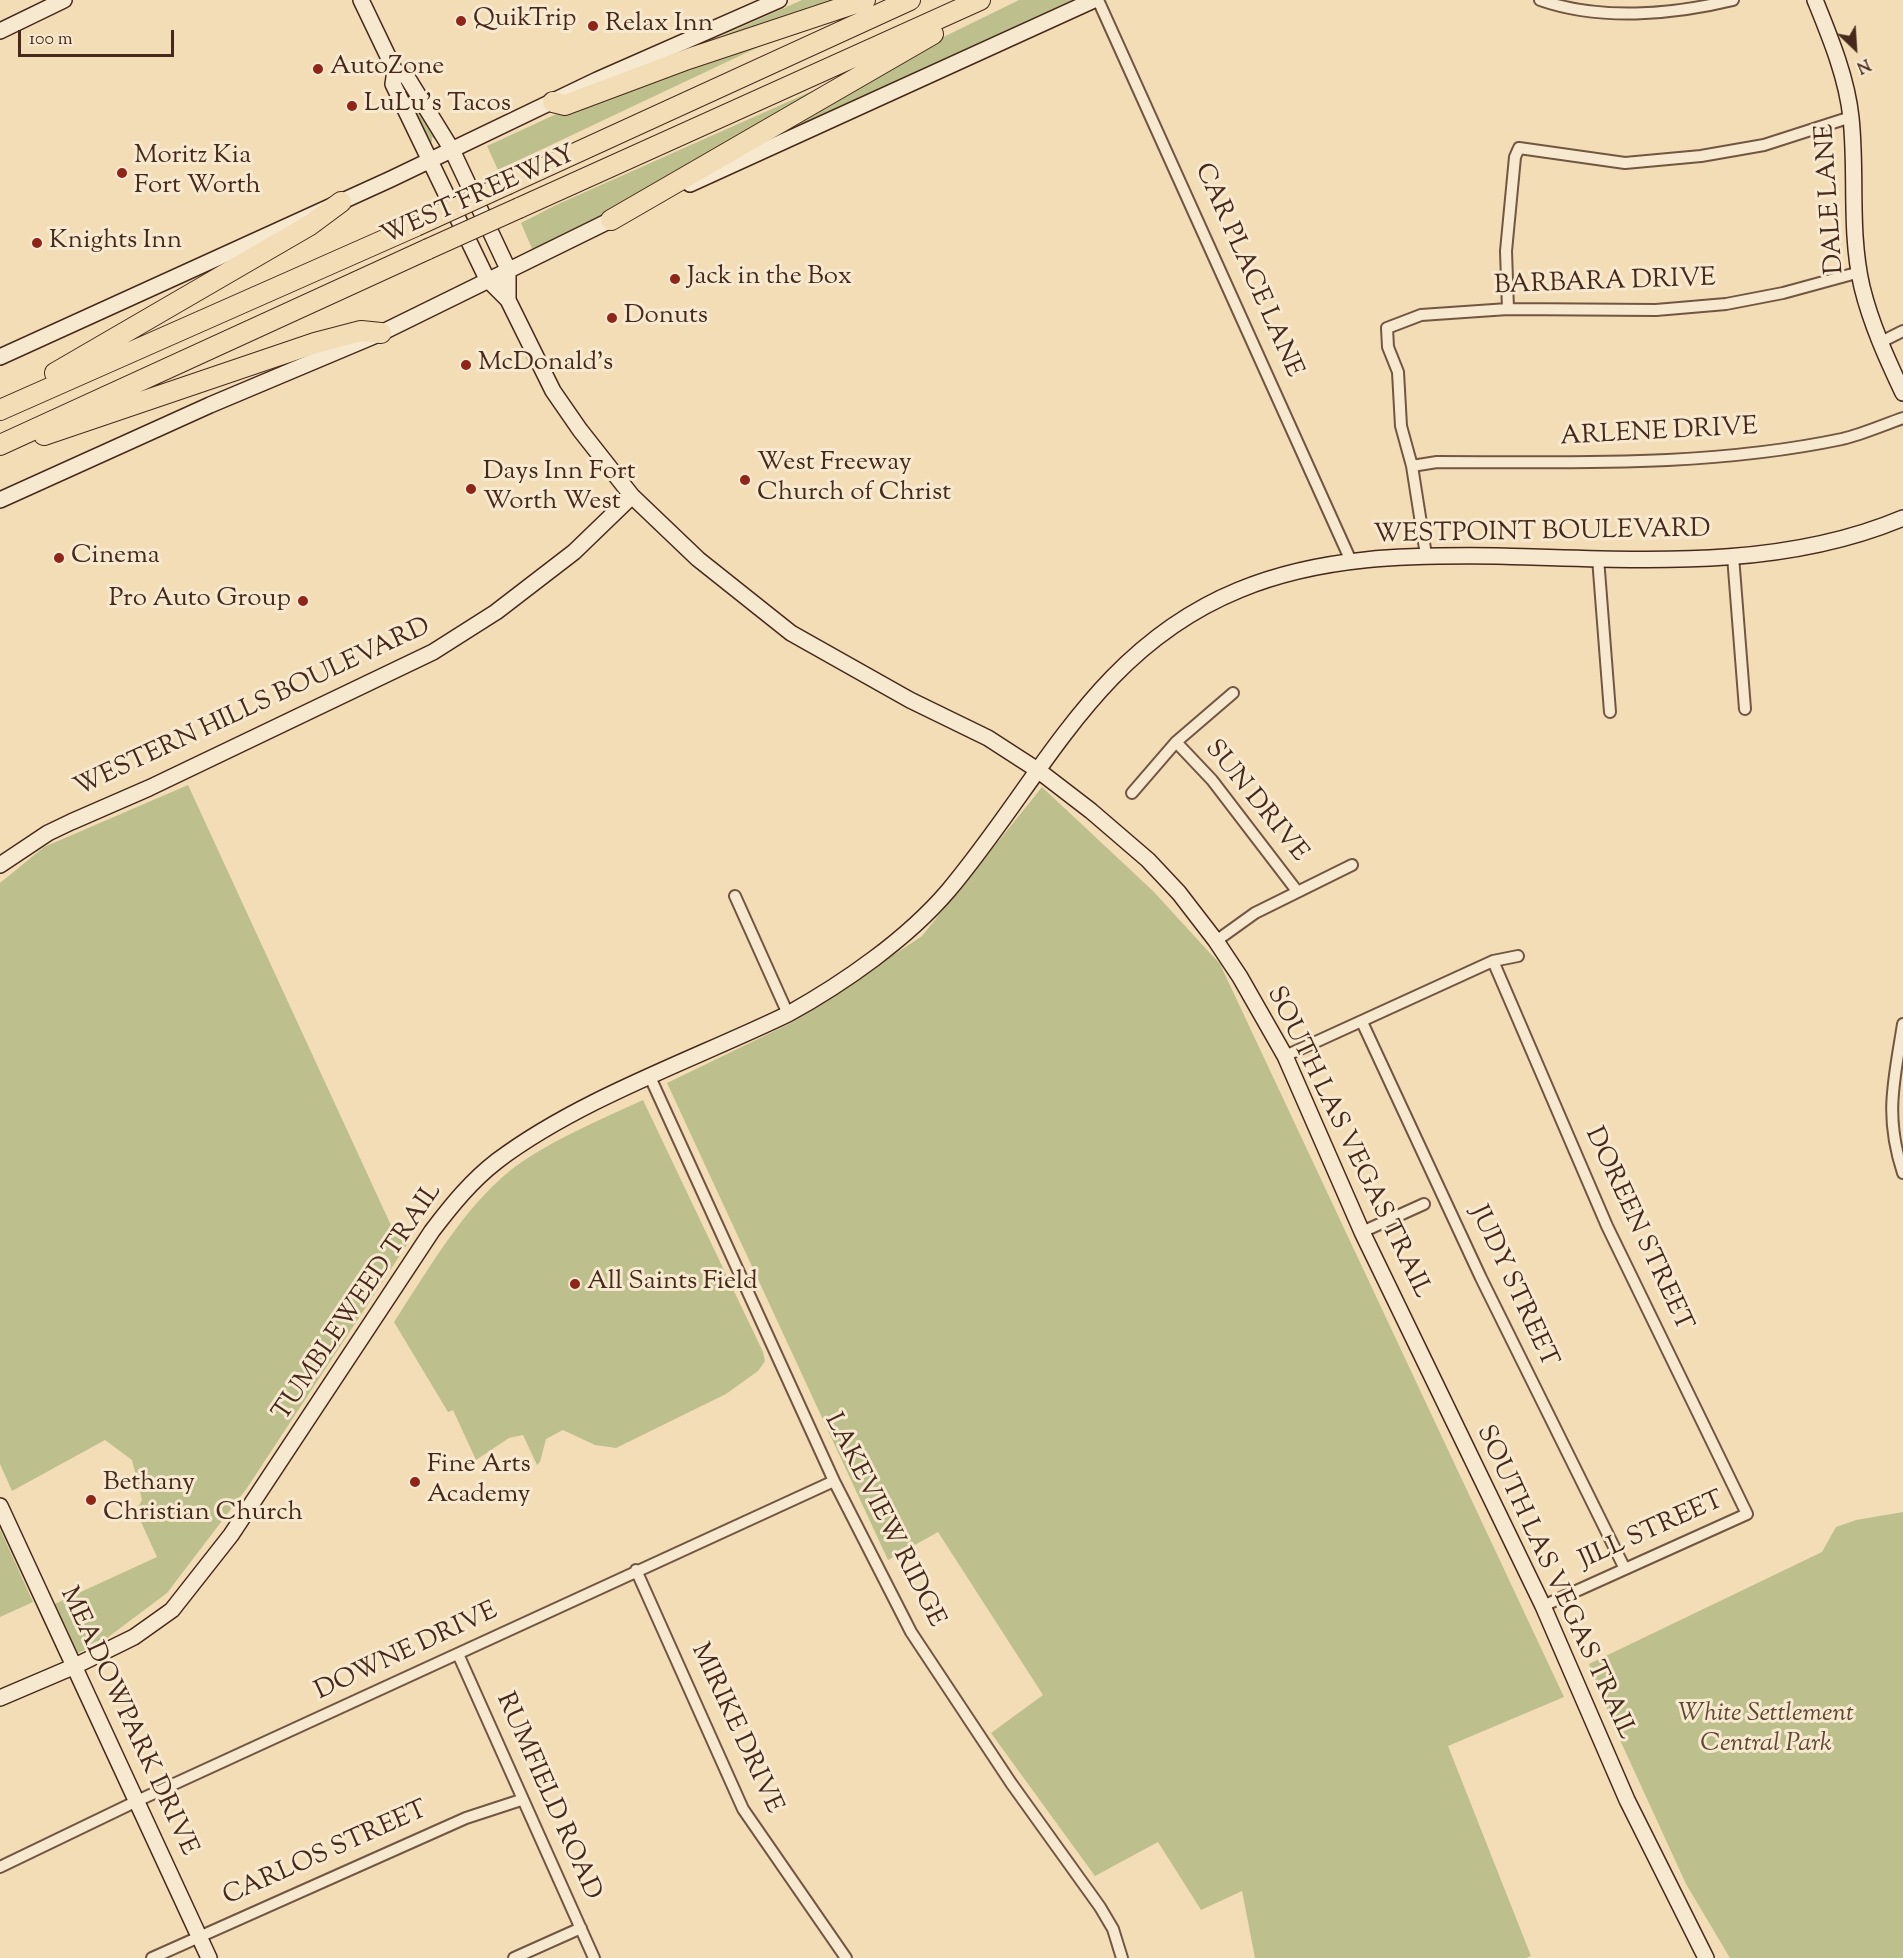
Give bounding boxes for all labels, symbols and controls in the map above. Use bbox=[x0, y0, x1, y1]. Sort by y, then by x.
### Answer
place label: QuikTrip bbox=[473, 5, 576, 37]
place label: Relax Inn bbox=[605, 10, 713, 42]
marker: QuikTrip bbox=[454, 14, 468, 28]
scale bar bbox=[21, 18, 177, 56]
north arrow bbox=[1825, 18, 1885, 78]
marker: Relax Inn bbox=[586, 19, 600, 33]
text: 100 m bbox=[29, 27, 73, 53]
text: N bbox=[1852, 52, 1873, 78]
place label: AutoZone bbox=[330, 53, 444, 85]
marker: AutoZone bbox=[311, 62, 325, 76]
place label: LuLu's Tacos bbox=[364, 90, 511, 122]
marker: LuLu's Tacos bbox=[345, 99, 359, 113]
street label: DALE LANE bbox=[1811, 123, 1853, 275]
street label: WEST FREEWAY bbox=[377, 140, 581, 254]
place label: Moritz Kia Fort Worth bbox=[134, 142, 261, 204]
street label: CAR PLACE LANE bbox=[1186, 159, 1308, 383]
marker: Moritz Kia Fort Worth bbox=[115, 166, 129, 180]
place label: Knights Inn bbox=[49, 227, 182, 259]
marker: Knights Inn bbox=[30, 236, 44, 250]
place label: Jack in the Box bbox=[687, 263, 852, 295]
street label: BARBARA DRIVE bbox=[1494, 265, 1716, 303]
marker: Jack in the Box bbox=[668, 272, 682, 286]
place label: Donuts bbox=[624, 302, 708, 334]
marker: Donuts bbox=[605, 311, 619, 325]
place label: McDonald's bbox=[478, 349, 613, 381]
marker: McDonald's bbox=[459, 358, 473, 372]
street label: ARLENE DRIVE bbox=[1560, 413, 1758, 455]
place label: West Freeway Church of Christ bbox=[757, 449, 951, 510]
place label: Days Inn Fort Worth West bbox=[483, 458, 636, 520]
marker: West Freeway Church of Christ bbox=[738, 473, 752, 487]
marker: Days Inn Fort Worth West bbox=[464, 482, 478, 496]
street label: WESTPOINT BOULEVARD bbox=[1373, 515, 1711, 553]
place label: Cinema bbox=[71, 542, 160, 574]
marker: Cinema bbox=[52, 551, 66, 565]
place label: Pro Auto Group bbox=[109, 585, 291, 617]
marker: Pro Auto Group bbox=[296, 594, 310, 608]
street label: WESTERN HILLS BOULEVARD bbox=[70, 613, 436, 805]
street label: SUN DRIVE bbox=[1196, 735, 1314, 869]
street label: SOUTH LAS VEGAS TRAIL bbox=[1258, 982, 1436, 1304]
street label: DOREEN STREET bbox=[1576, 1123, 1698, 1337]
street label: TUMBLEWEED TRAIL bbox=[268, 1178, 450, 1428]
street label: JUDY STREET bbox=[1461, 1201, 1563, 1373]
place label: All Saints Field bbox=[587, 1268, 758, 1300]
marker: All Saints Field bbox=[568, 1277, 582, 1291]
street label: LAKEVIEW RIDGE bbox=[816, 1409, 950, 1633]
street label: SOUTH LAS VEGAS TRAIL bbox=[1467, 1421, 1641, 1745]
place label: Fine Arts Academy bbox=[427, 1451, 531, 1512]
place label: Bethany Christian Church bbox=[103, 1469, 303, 1530]
marker: Fine Arts Academy bbox=[408, 1475, 422, 1489]
street label: JILL STREET bbox=[1575, 1486, 1729, 1578]
marker: Bethany Christian Church bbox=[84, 1493, 98, 1507]
street label: MEADOWPARK DRIVE bbox=[51, 1583, 203, 1861]
street label: DOWNE DRIVE bbox=[311, 1597, 503, 1709]
street label: MIRIKE DRIVE bbox=[682, 1639, 788, 1819]
street label: RUMFIELD ROAD bbox=[487, 1689, 607, 1905]
park label: White Settlement Central Park bbox=[1678, 1700, 1854, 1762]
street label: CARLOS STREET bbox=[219, 1796, 433, 1914]

